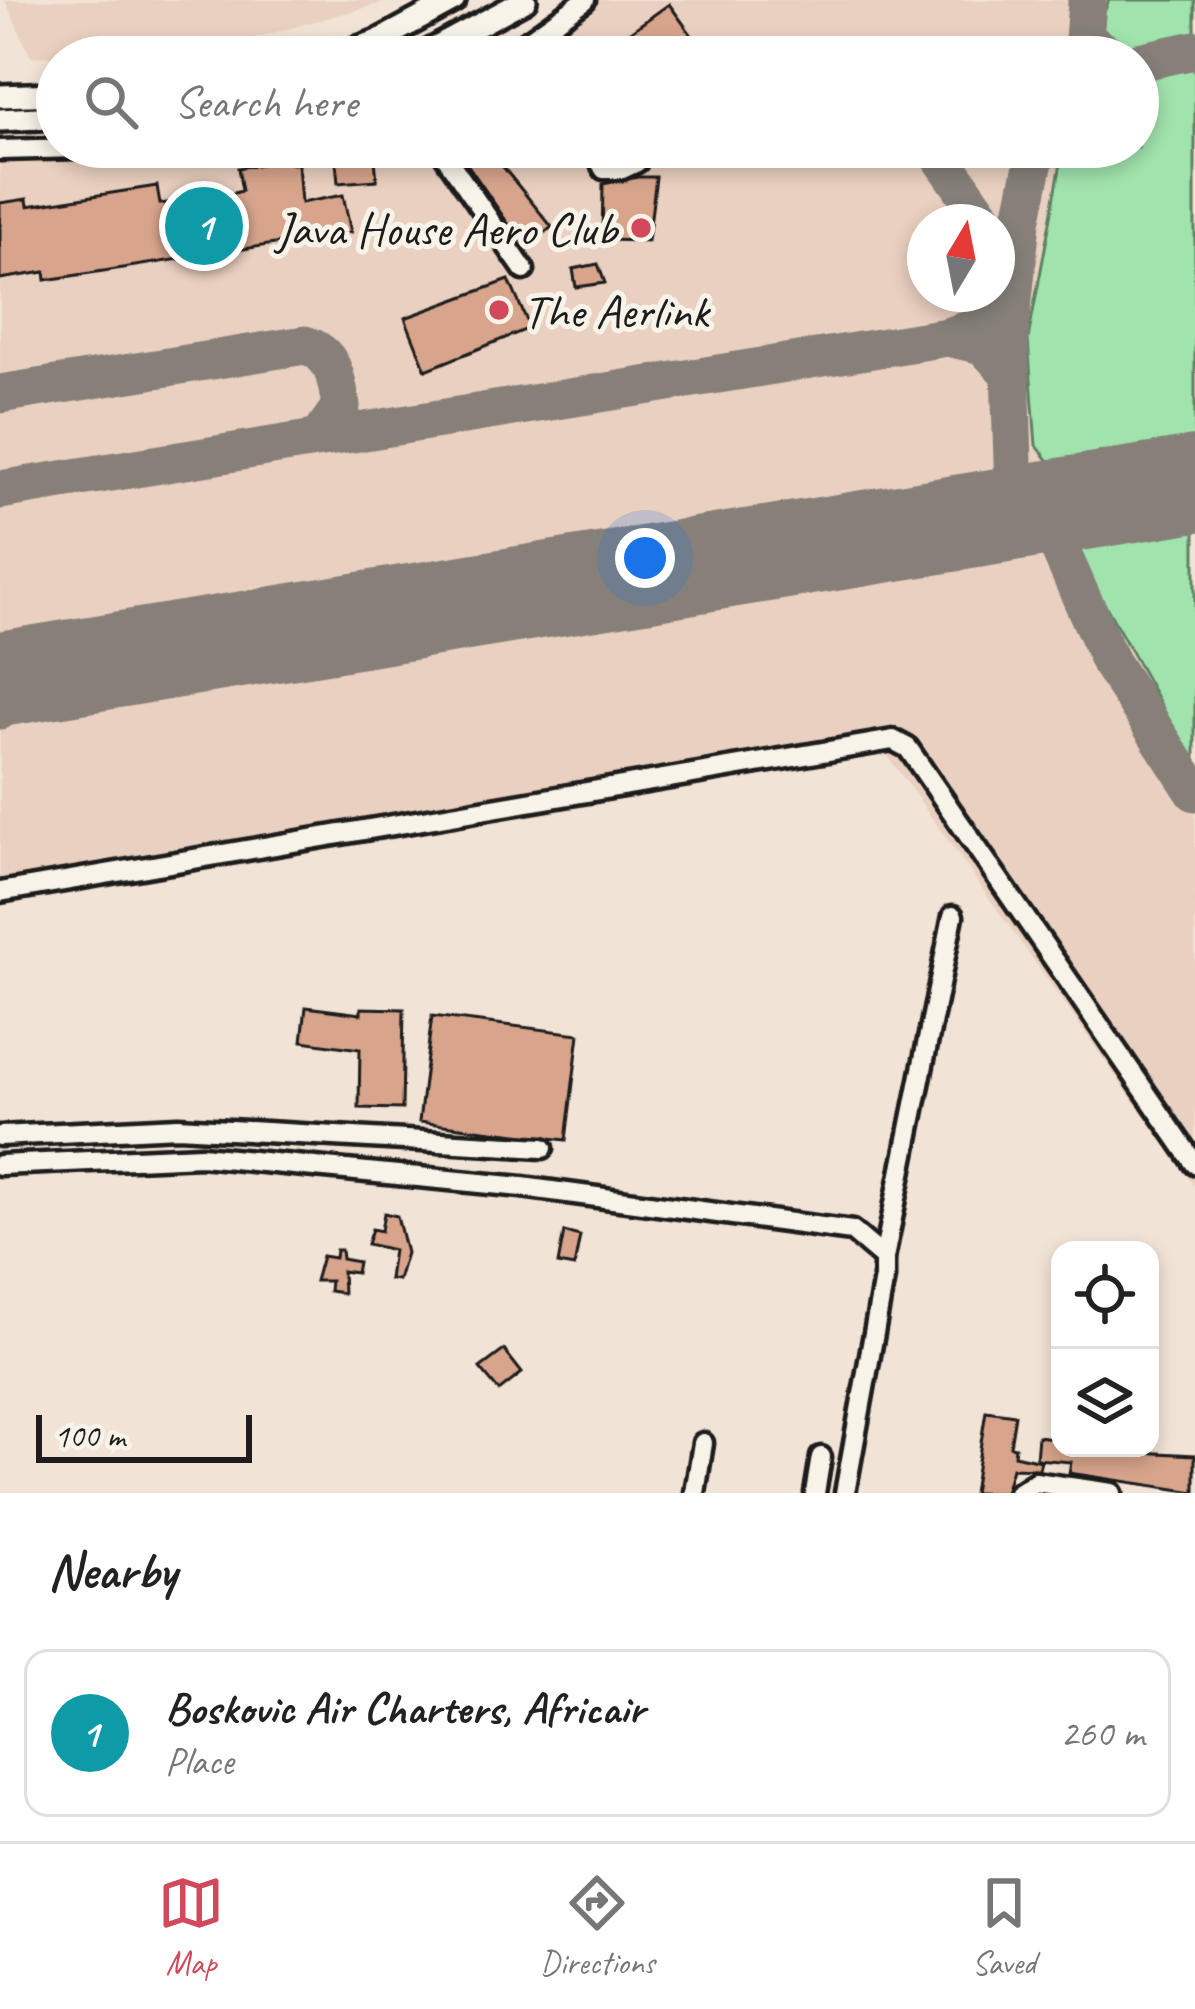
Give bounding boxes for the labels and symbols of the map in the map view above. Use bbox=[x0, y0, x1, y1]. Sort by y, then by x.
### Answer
pin: 1 bbox=[165, 181, 243, 271]
place label: Java House Aero Club bbox=[273, 199, 620, 259]
north arrow bbox=[907, 204, 1015, 312]
marker: Java House Aero Club bbox=[628, 215, 654, 241]
place label: The Aerlink bbox=[523, 281, 712, 341]
marker: The Aerlink bbox=[486, 297, 512, 323]
your location bbox=[615, 528, 675, 588]
scale bar bbox=[36, 1409, 252, 1462]

